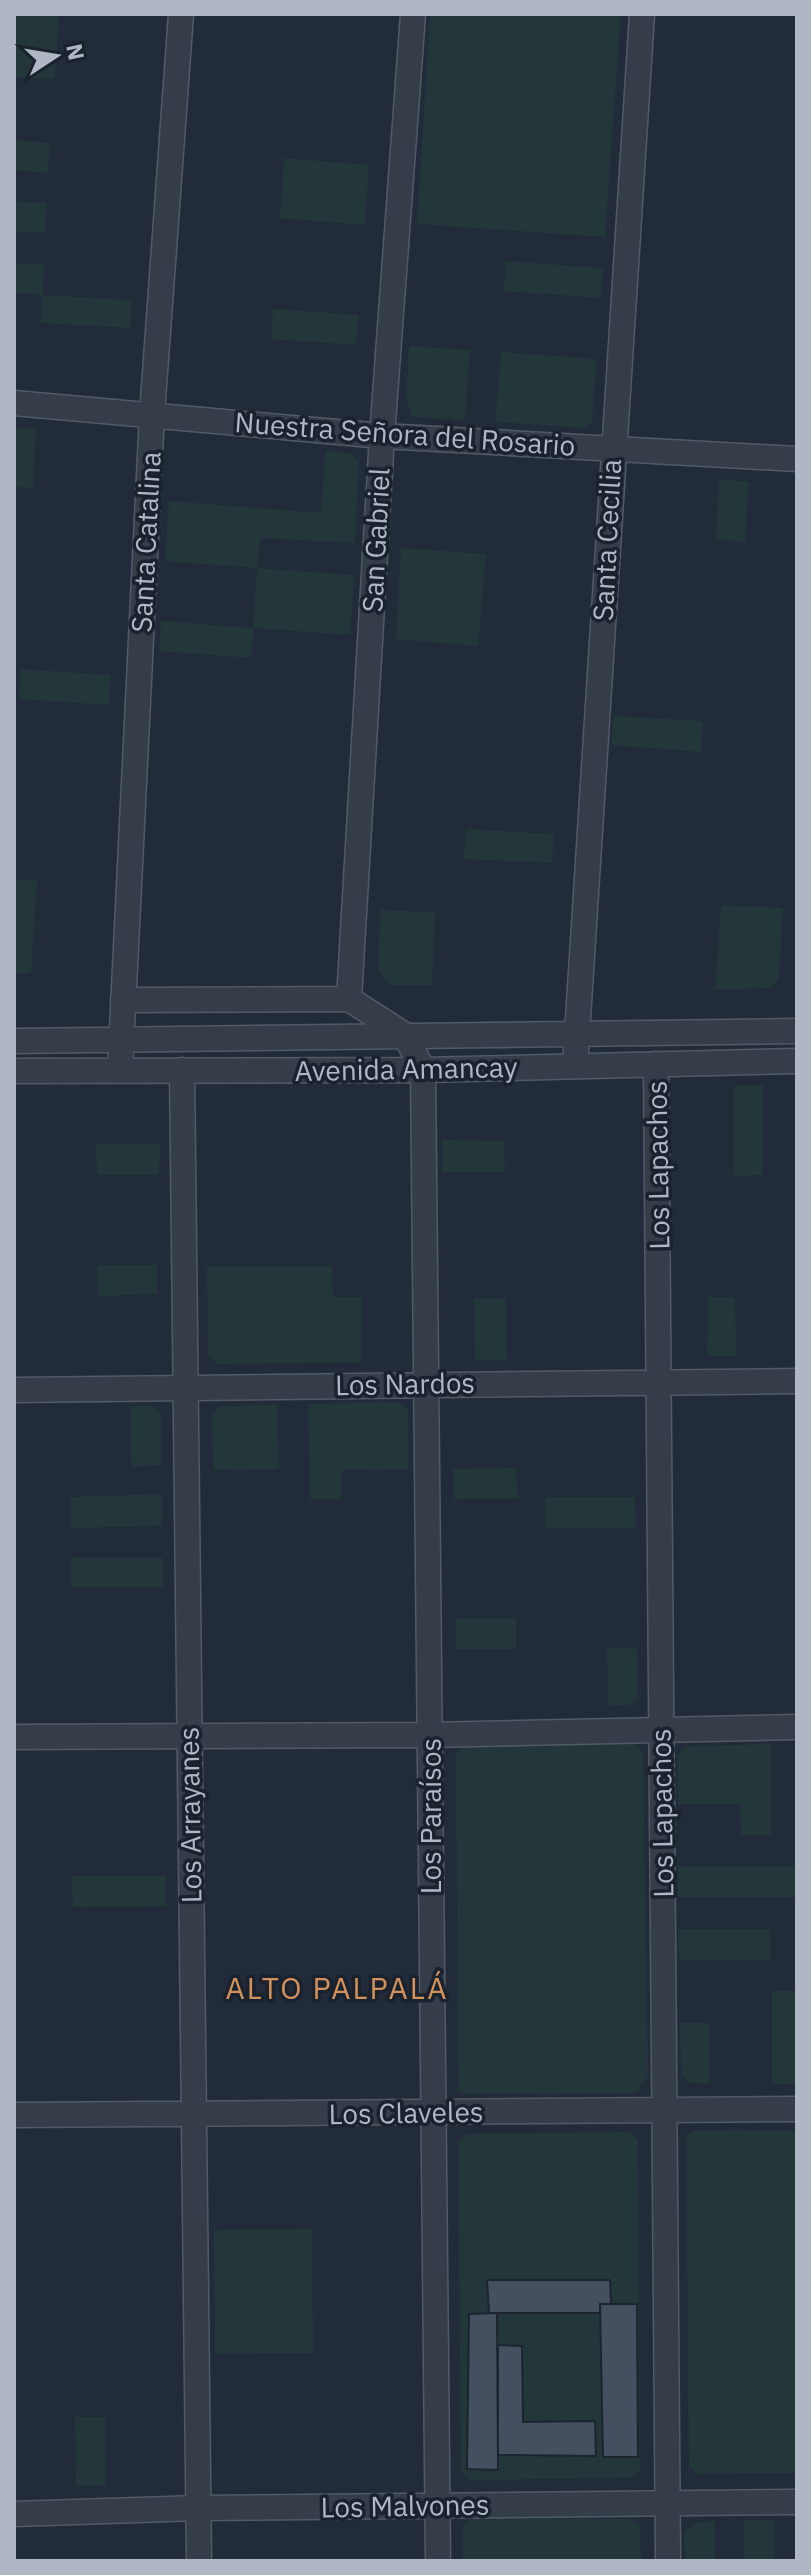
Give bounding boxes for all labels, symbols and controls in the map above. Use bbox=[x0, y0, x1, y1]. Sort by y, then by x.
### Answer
north arrow bbox=[16, 16, 96, 96]
text: N bbox=[60, 41, 92, 63]
street label: Nuestra Señora del Rosario bbox=[233, 403, 577, 464]
street label: Santa Catalina bbox=[122, 451, 169, 633]
street label: Santa Cecilia bbox=[584, 458, 629, 622]
street label: San Gabriel bbox=[353, 467, 398, 613]
street label: Avenida Amancay bbox=[294, 1048, 518, 1089]
street label: Los Lapachos bbox=[638, 1080, 677, 1250]
street label: Los Nardos bbox=[335, 1364, 475, 1403]
street label: Los Arrayanes bbox=[169, 1727, 210, 1903]
street label: Los Lapachos bbox=[642, 1728, 681, 1898]
street label: Los Paraísos bbox=[412, 1738, 449, 1894]
district label: ALTO PALPALÁ bbox=[225, 1968, 449, 2007]
street label: Los Claveles bbox=[328, 2093, 484, 2132]
street label: Los Malvones bbox=[320, 2486, 490, 2525]

